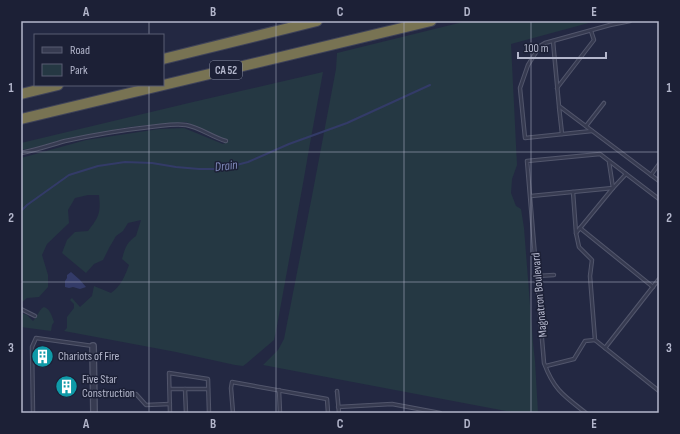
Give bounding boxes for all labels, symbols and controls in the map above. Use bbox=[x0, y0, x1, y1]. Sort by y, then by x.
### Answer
text: A bbox=[82, 4, 90, 20]
text: B bbox=[210, 4, 216, 20]
text: C bbox=[337, 4, 344, 20]
text: D bbox=[464, 4, 471, 20]
text: E bbox=[591, 4, 597, 20]
legend bbox=[34, 34, 164, 86]
scale bar bbox=[518, 34, 606, 60]
text: 100 m bbox=[524, 41, 549, 56]
text: Road bbox=[70, 43, 90, 58]
road number: CA 52 bbox=[210, 61, 242, 79]
text: Park bbox=[70, 63, 88, 78]
text: 1 bbox=[8, 80, 14, 96]
text: 1 bbox=[666, 80, 672, 96]
water label: Drain bbox=[214, 157, 239, 175]
text: 2 bbox=[8, 210, 14, 226]
text: 2 bbox=[666, 210, 672, 226]
street label: Magnatron Boulevard bbox=[528, 252, 551, 338]
text: 3 bbox=[8, 340, 14, 356]
text: 3 bbox=[666, 340, 672, 356]
building icon: Chariots of Fire bbox=[29, 343, 55, 369]
place label: Chariots of Fire bbox=[58, 349, 120, 364]
place label: Five Star Construction bbox=[82, 372, 135, 401]
building icon: Five Star Construction bbox=[54, 373, 80, 399]
text: A bbox=[82, 416, 90, 432]
text: B bbox=[210, 416, 216, 432]
text: C bbox=[337, 416, 344, 432]
text: D bbox=[464, 416, 471, 432]
text: E bbox=[591, 416, 597, 432]

